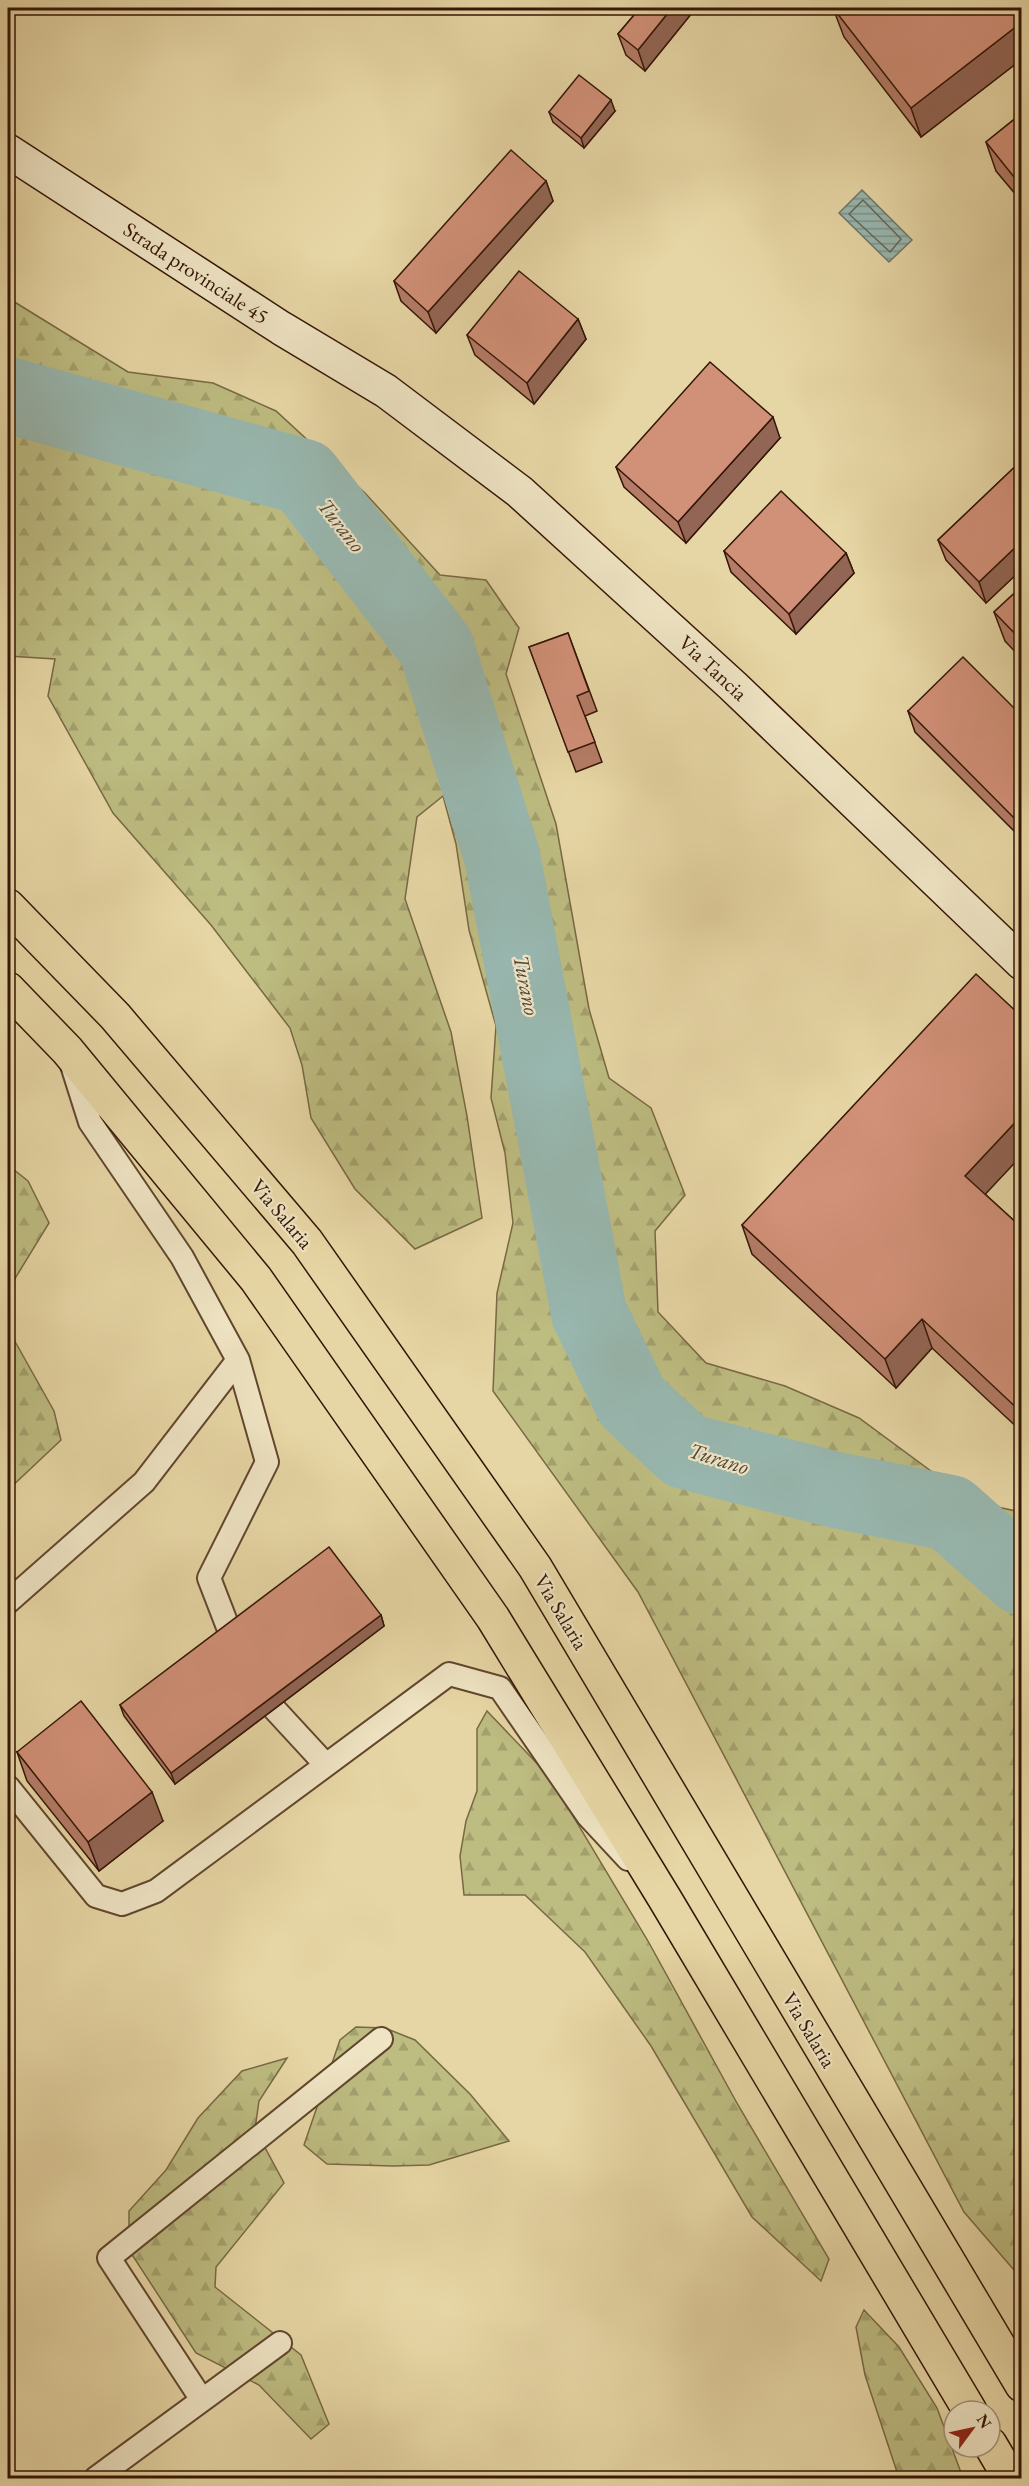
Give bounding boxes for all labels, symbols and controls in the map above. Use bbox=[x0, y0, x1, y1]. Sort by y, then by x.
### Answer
street label: Strada provinciale 45 bbox=[118, 215, 274, 330]
water label: Turano bbox=[311, 492, 372, 558]
street label: Via Tancia bbox=[673, 629, 754, 707]
water label: Turano bbox=[506, 952, 547, 1018]
street label: Via Salaria bbox=[245, 1173, 320, 1255]
water label: Turano bbox=[685, 1436, 752, 1481]
street label: Via Salaria bbox=[528, 1569, 595, 1655]
street label: Via Salaria bbox=[776, 1987, 843, 2073]
north arrow bbox=[942, 2399, 1002, 2459]
text: N bbox=[972, 2410, 997, 2432]

